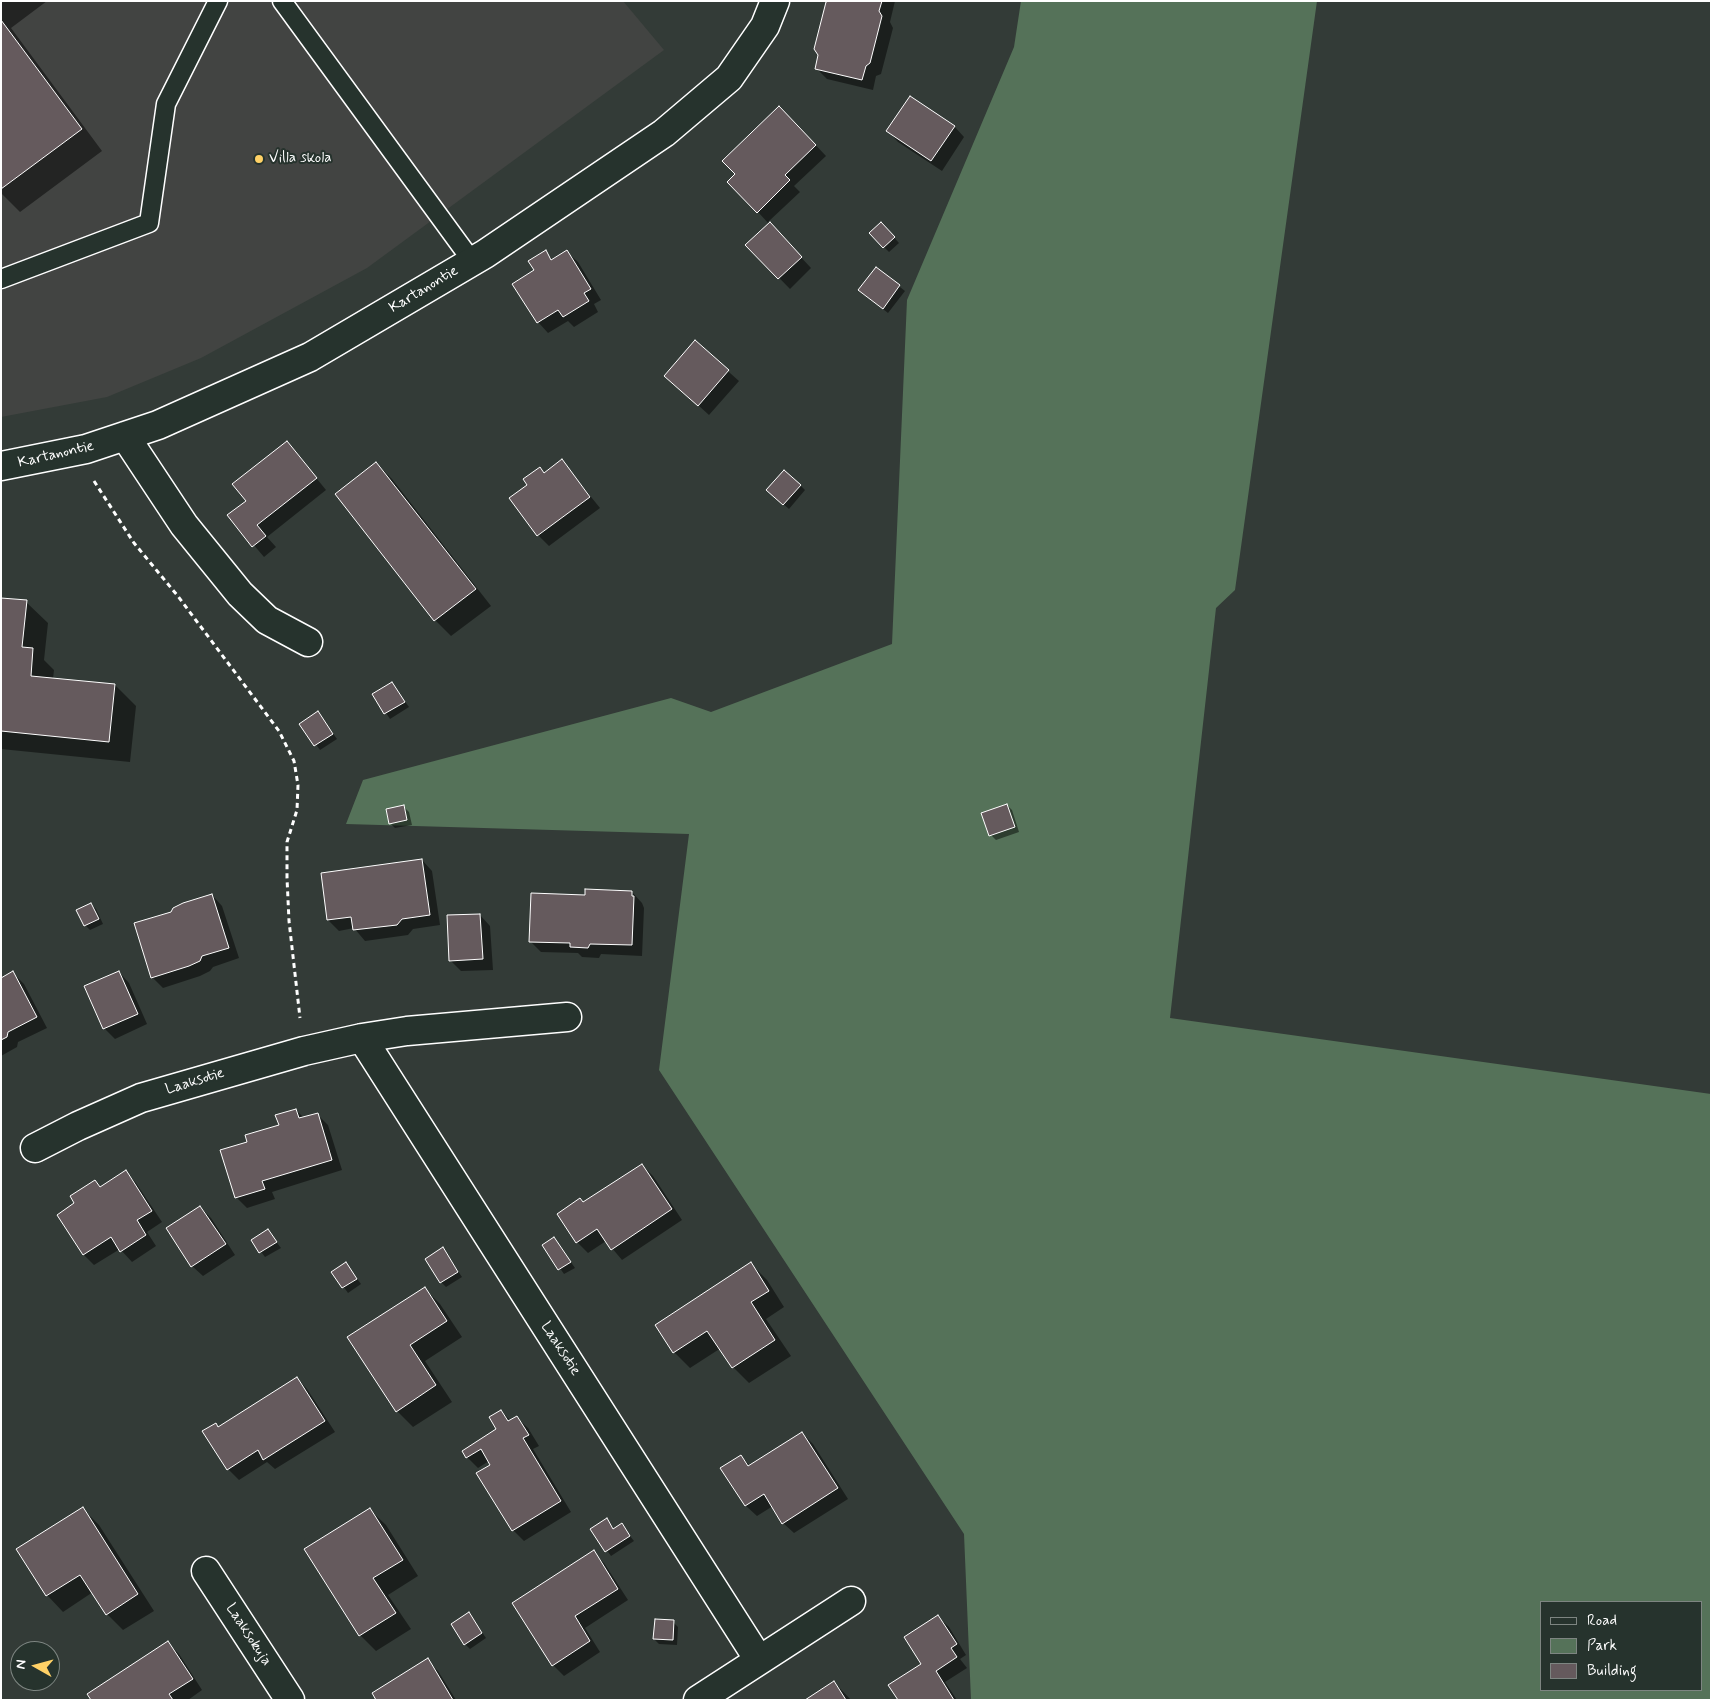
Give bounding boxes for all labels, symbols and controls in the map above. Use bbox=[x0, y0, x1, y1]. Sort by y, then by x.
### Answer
place label: Villa skola bbox=[269, 150, 332, 168]
marker: Villa skola bbox=[253, 153, 265, 165]
street label: Kartanontie bbox=[386, 262, 462, 318]
street label: Kartanontie bbox=[16, 438, 96, 472]
street label: Laaksotie bbox=[163, 1065, 227, 1099]
street label: Laaksotie bbox=[536, 1319, 584, 1379]
street label: Laaksokuja bbox=[221, 1600, 275, 1670]
legend bbox=[1540, 1601, 1702, 1691]
text: Road bbox=[1587, 1611, 1617, 1631]
text: Park bbox=[1587, 1636, 1617, 1656]
north arrow bbox=[10, 1641, 60, 1691]
text: N bbox=[12, 1659, 31, 1670]
text: Building bbox=[1587, 1661, 1637, 1681]

